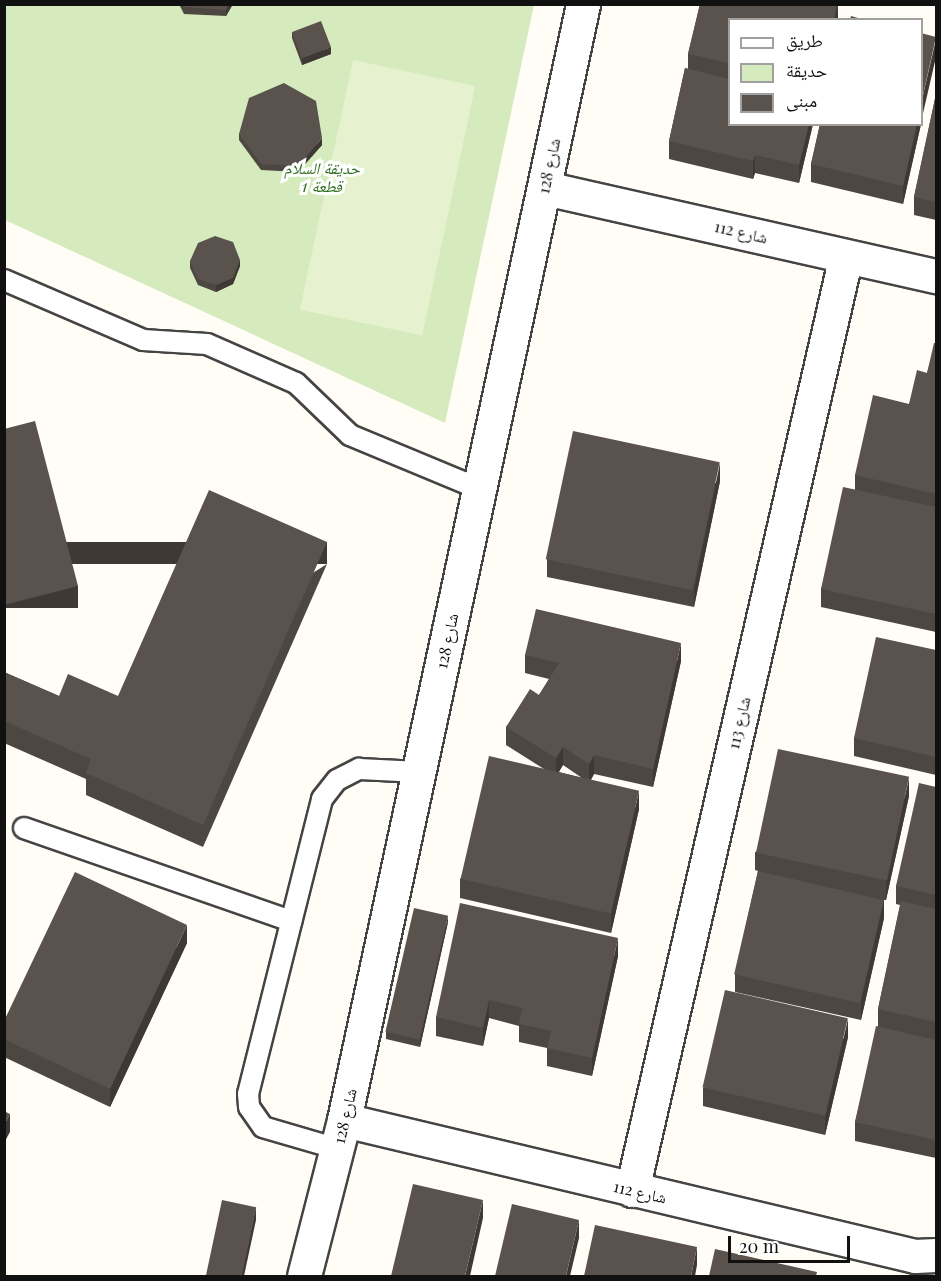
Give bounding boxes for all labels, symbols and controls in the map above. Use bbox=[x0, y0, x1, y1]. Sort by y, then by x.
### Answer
legend bbox=[728, 18, 923, 126]
text: طريق bbox=[786, 28, 823, 52]
text: حديقة bbox=[786, 58, 827, 82]
text: مبنى bbox=[786, 88, 817, 112]
street label: شارع 128 bbox=[534, 136, 564, 196]
park label: حديقة السلام قطعة 1 bbox=[284, 158, 360, 196]
street label: شارع 112 bbox=[713, 217, 769, 247]
street label: شارع 128 bbox=[432, 611, 462, 671]
street label: شارع 113 bbox=[724, 695, 754, 751]
street label: شارع 128 bbox=[329, 1086, 361, 1146]
street label: شارع 112 bbox=[612, 1177, 668, 1207]
scale bar bbox=[731, 1224, 852, 1262]
text: 20 m bbox=[739, 1234, 779, 1258]

